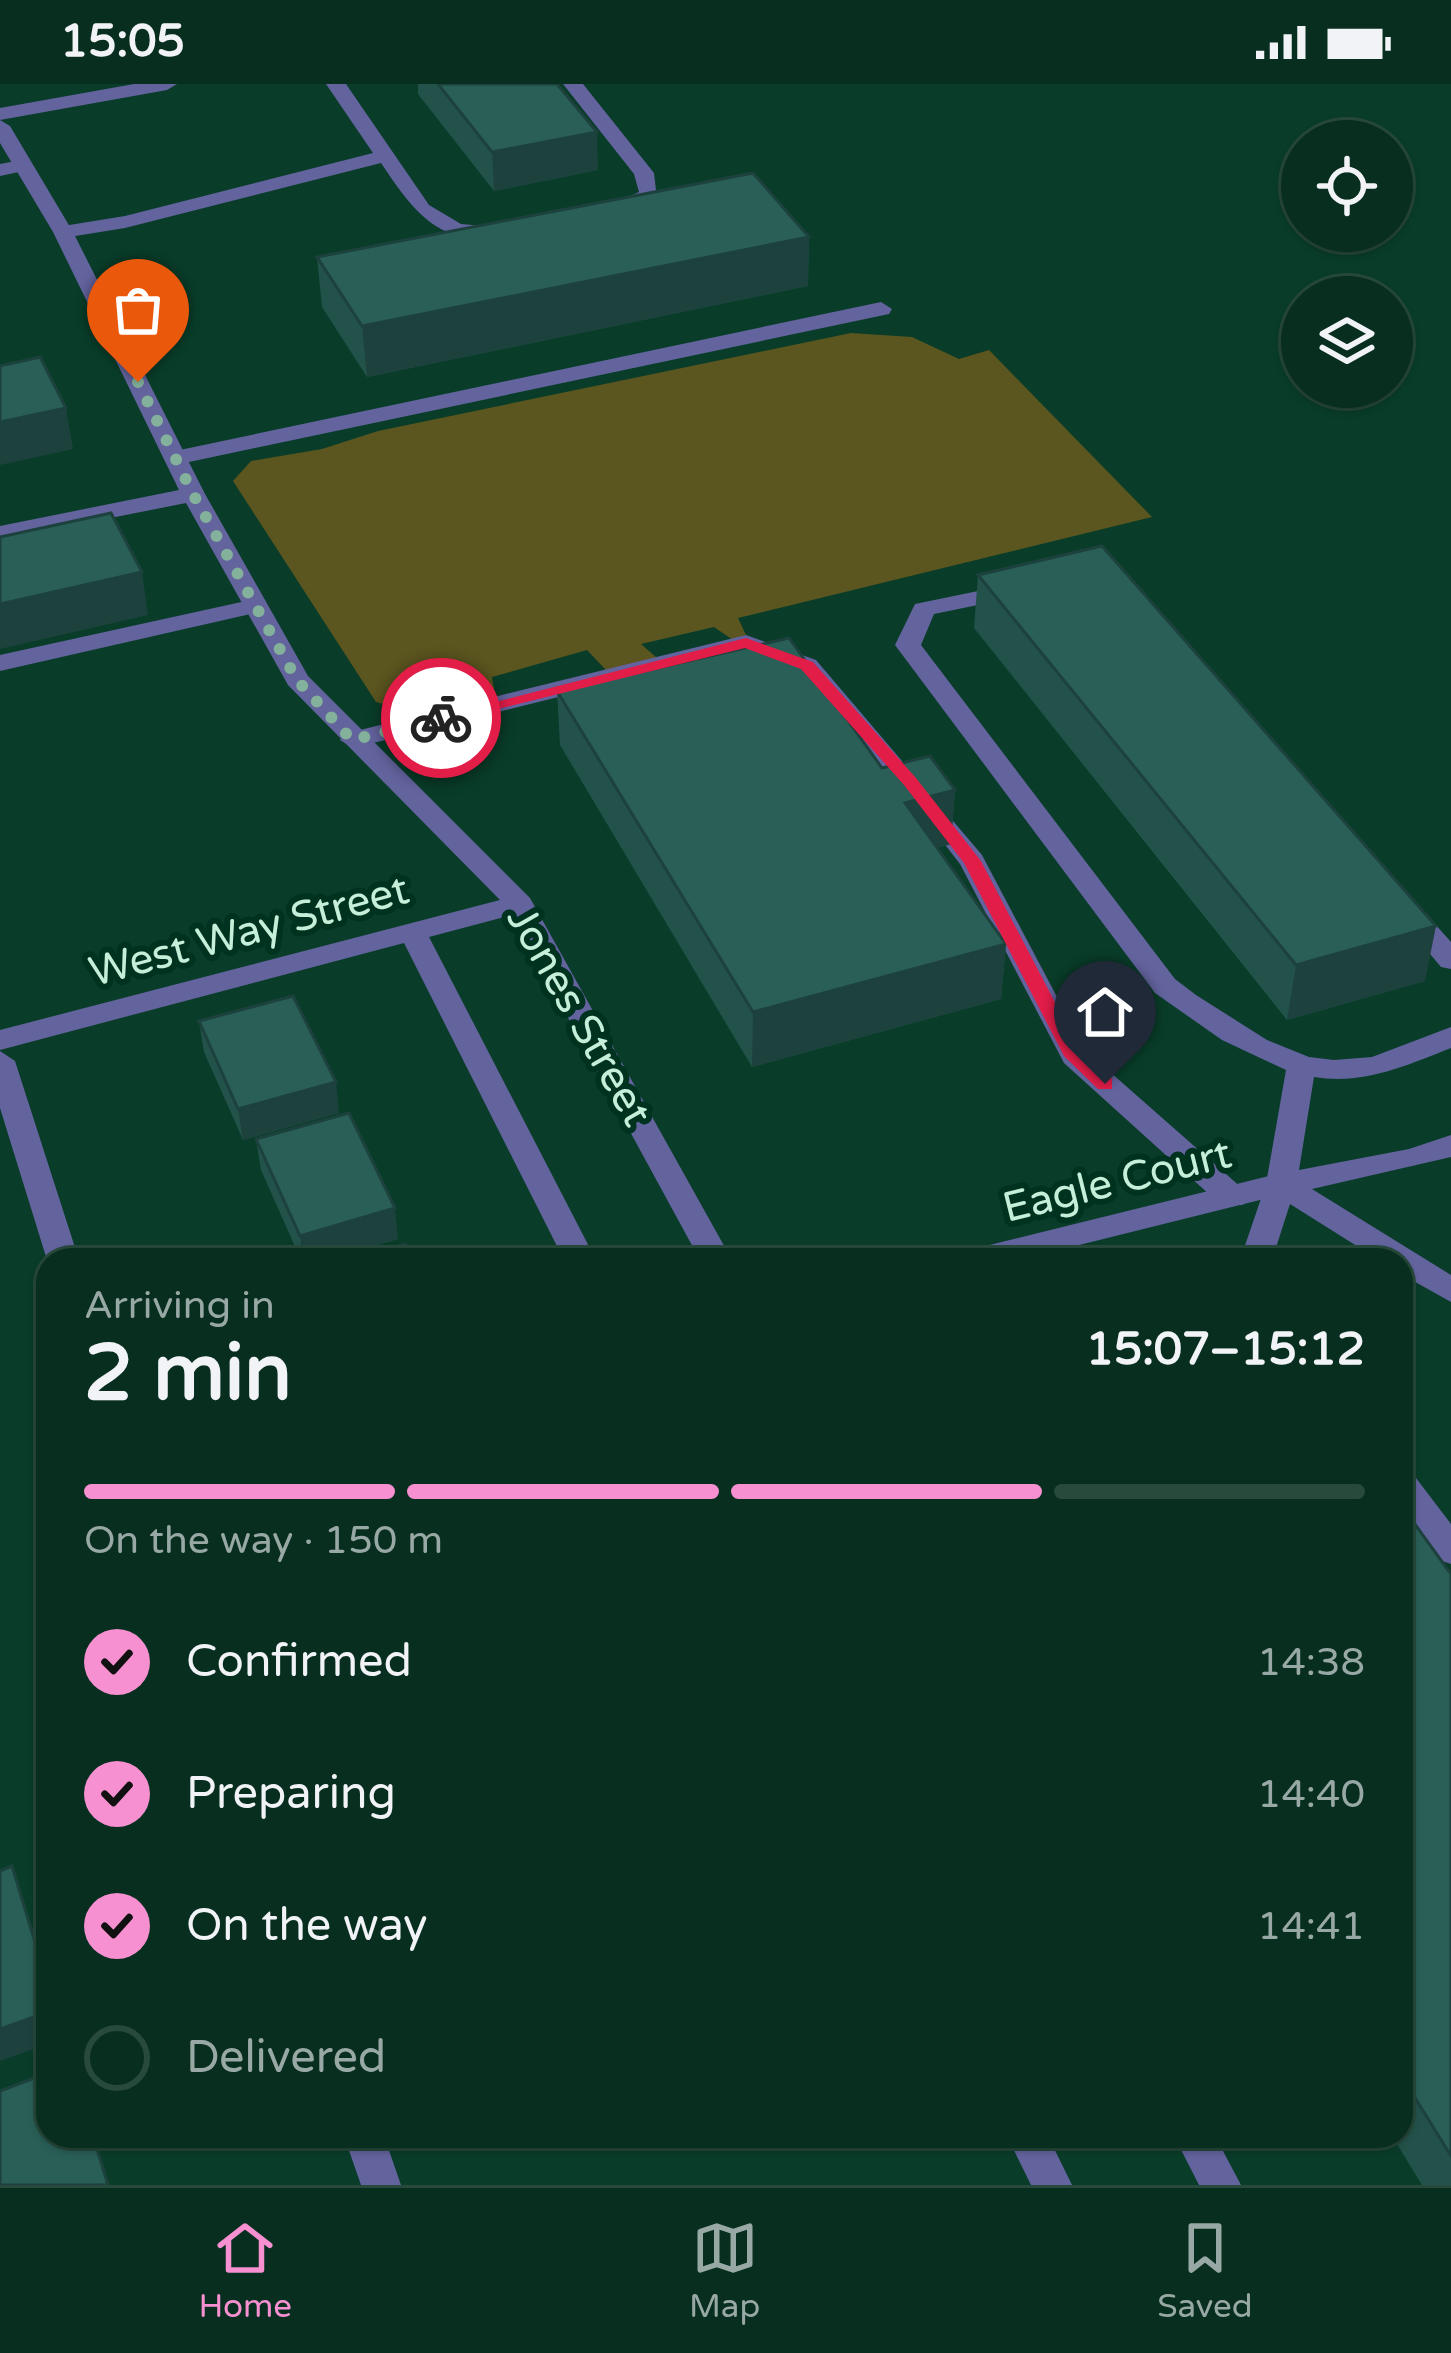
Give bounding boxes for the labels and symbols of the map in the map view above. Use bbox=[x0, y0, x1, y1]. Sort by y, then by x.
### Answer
pin bbox=[87, 259, 189, 382]
courier bbox=[381, 658, 501, 778]
street label: West Way Street bbox=[84, 864, 414, 998]
street label: Jones Street bbox=[496, 897, 662, 1135]
pin bbox=[1054, 961, 1156, 1084]
street label: Eagle Court bbox=[998, 1128, 1236, 1234]

